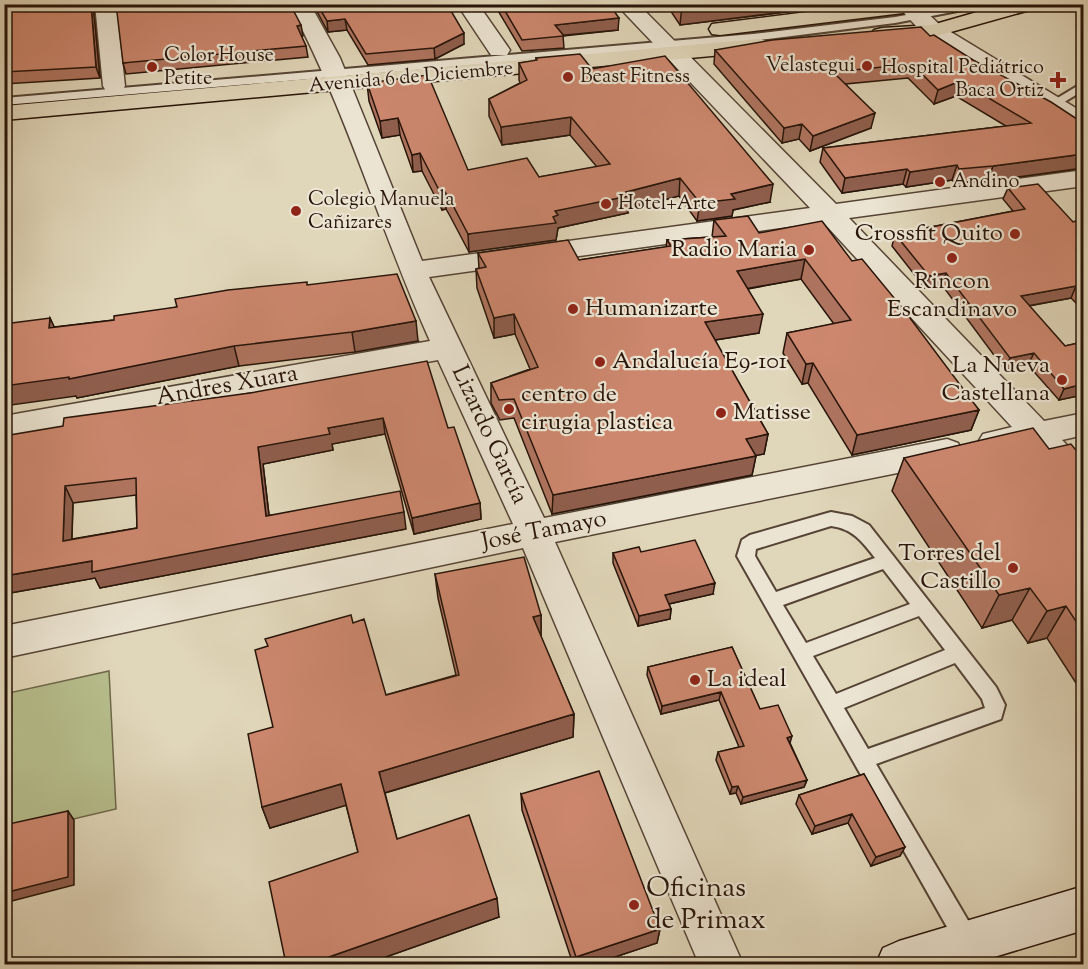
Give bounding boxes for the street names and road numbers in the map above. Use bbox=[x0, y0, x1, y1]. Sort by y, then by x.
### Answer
street label: Avenida 6 de Diciembre bbox=[308, 55, 514, 101]
street label: Andres Xuara bbox=[153, 357, 301, 415]
street label: Lizardo García bbox=[442, 360, 536, 510]
street label: José Tamayo bbox=[477, 502, 610, 560]

